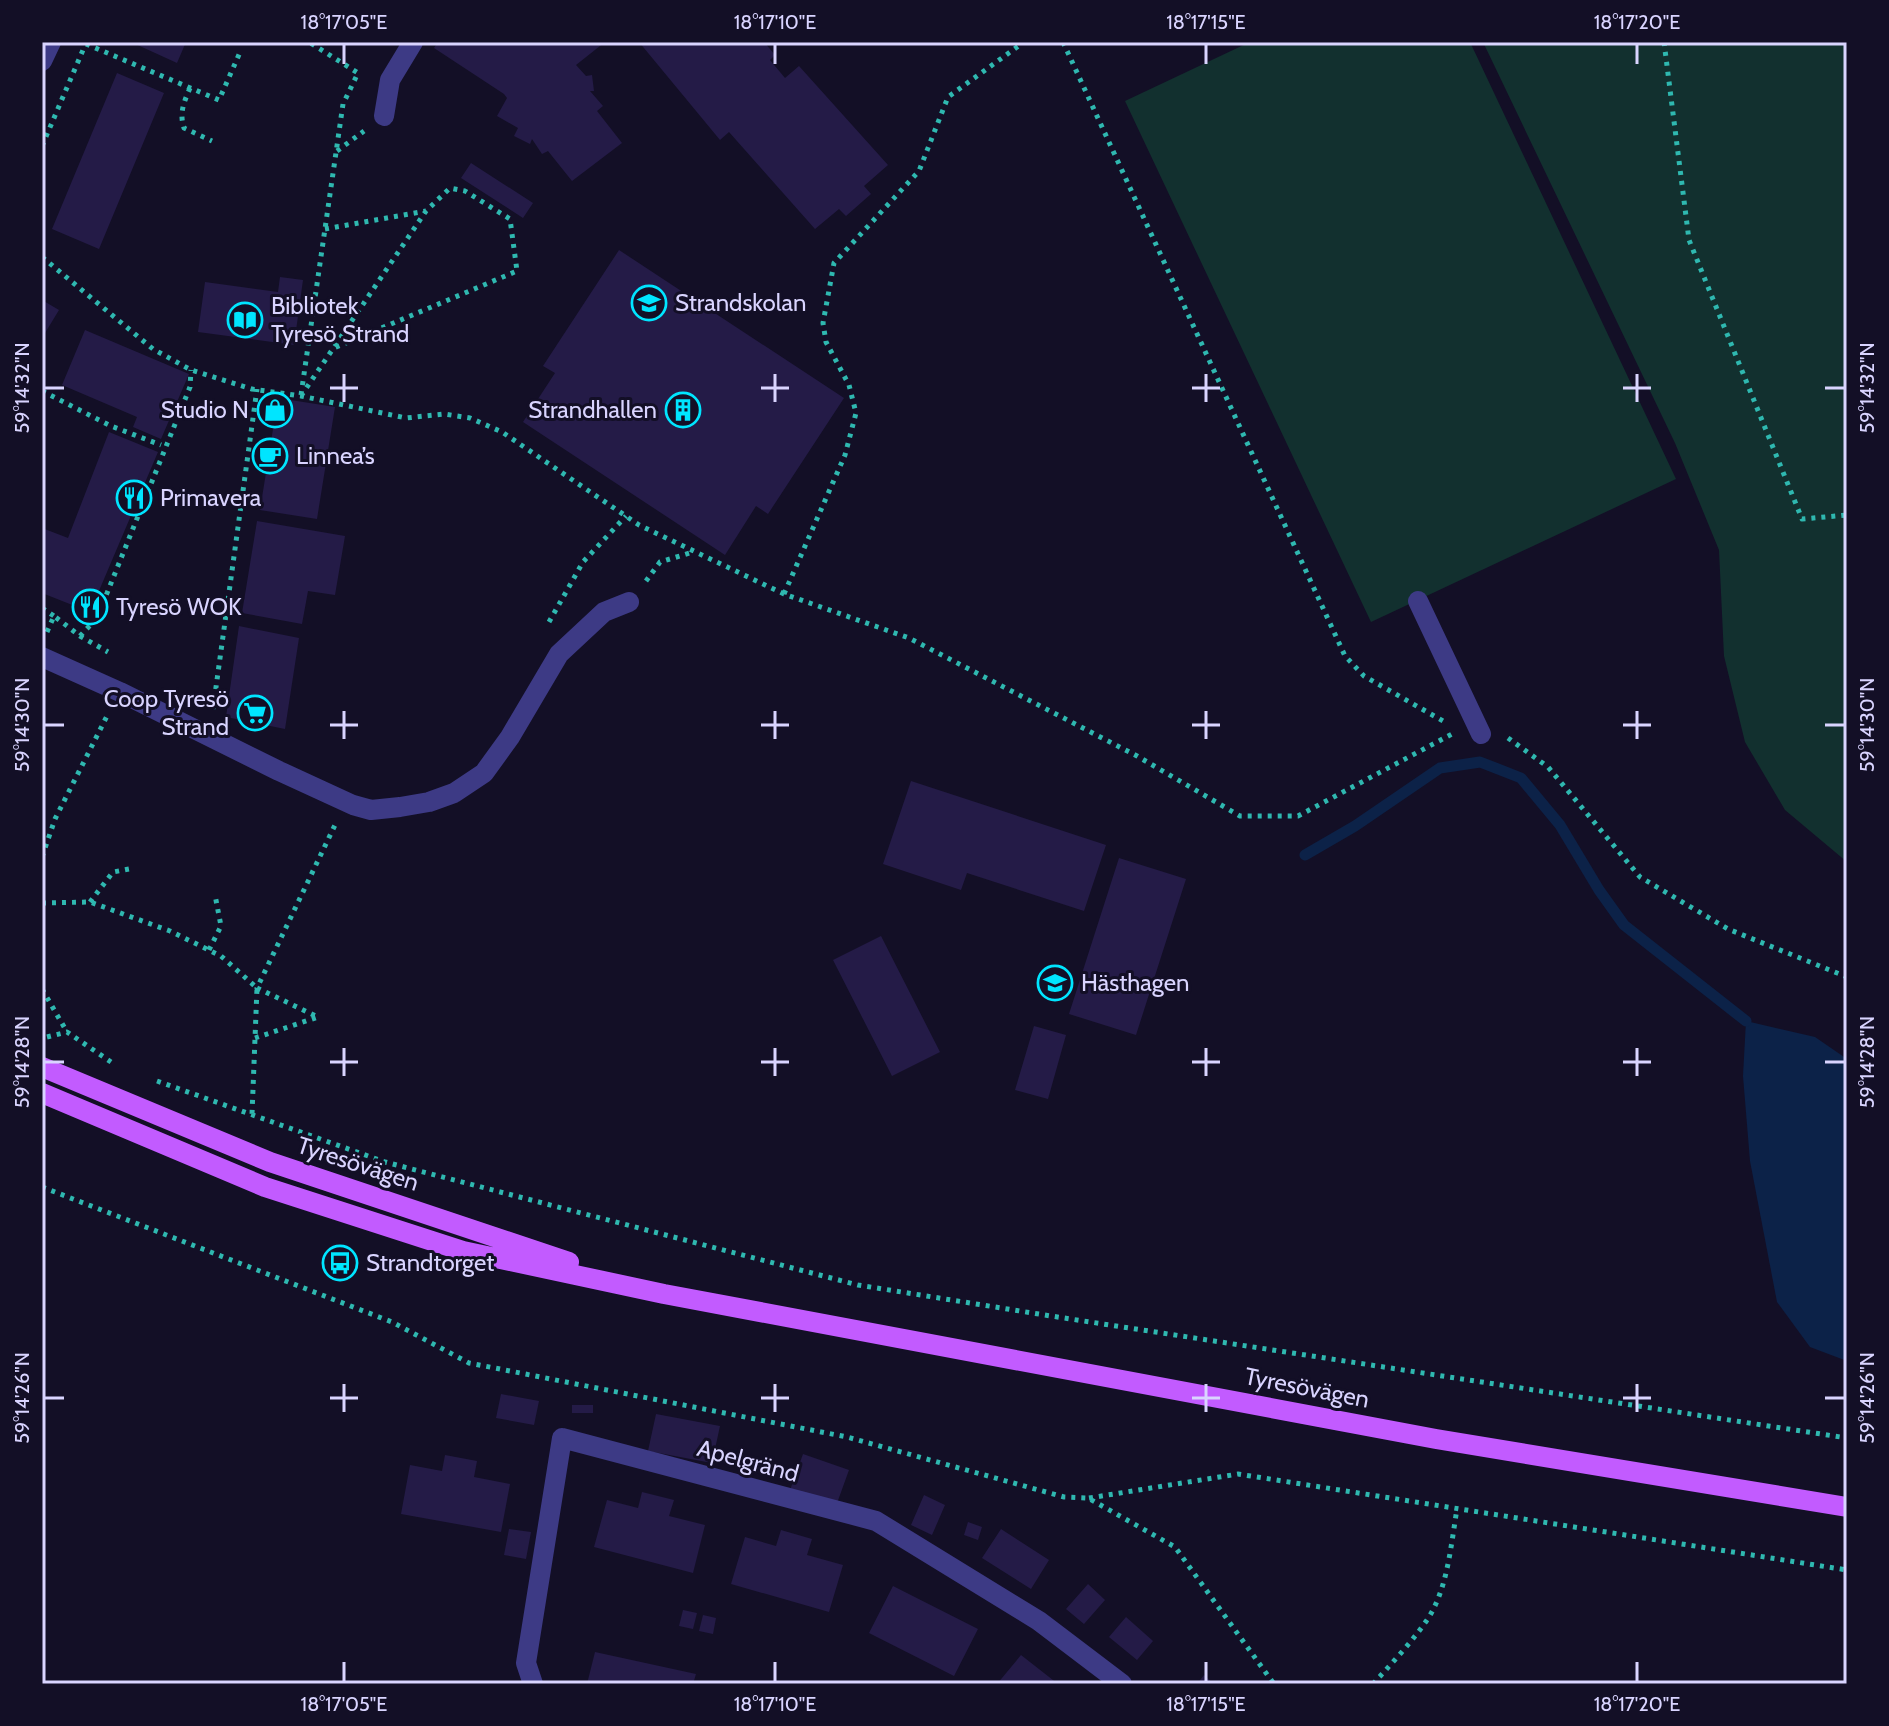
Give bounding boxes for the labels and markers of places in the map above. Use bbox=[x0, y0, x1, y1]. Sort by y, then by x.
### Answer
school or university icon: Strandskolan bbox=[630, 284, 668, 322]
place label: Strandskolan bbox=[675, 288, 806, 317]
place label: Bibliotek Tyresö Strand bbox=[271, 291, 409, 348]
library icon: Bibliotek Tyresö Strand bbox=[226, 301, 264, 339]
shop icon: Studio N bbox=[256, 391, 294, 429]
building icon: Strandhallen bbox=[664, 391, 702, 429]
place label: Studio N bbox=[161, 395, 249, 424]
place label: Strandhallen bbox=[528, 395, 657, 424]
cafe icon: Linnea’s bbox=[251, 437, 289, 475]
place label: Linnea’s bbox=[296, 441, 375, 470]
restaurant icon: Primavera bbox=[115, 479, 153, 517]
place label: Primavera bbox=[160, 483, 262, 512]
restaurant icon: Tyresö WOK bbox=[71, 588, 109, 626]
place label: Tyresö WOK bbox=[116, 592, 242, 621]
place label: Coop Tyresö Strand bbox=[104, 684, 229, 741]
supermarket icon: Coop Tyresö Strand bbox=[236, 694, 274, 732]
school or university icon: Hästhagen bbox=[1036, 964, 1074, 1002]
place label: Hästhagen bbox=[1081, 968, 1189, 997]
bus stop icon: Strandtorget bbox=[321, 1244, 359, 1282]
place label: Strandtorget bbox=[366, 1248, 494, 1277]

